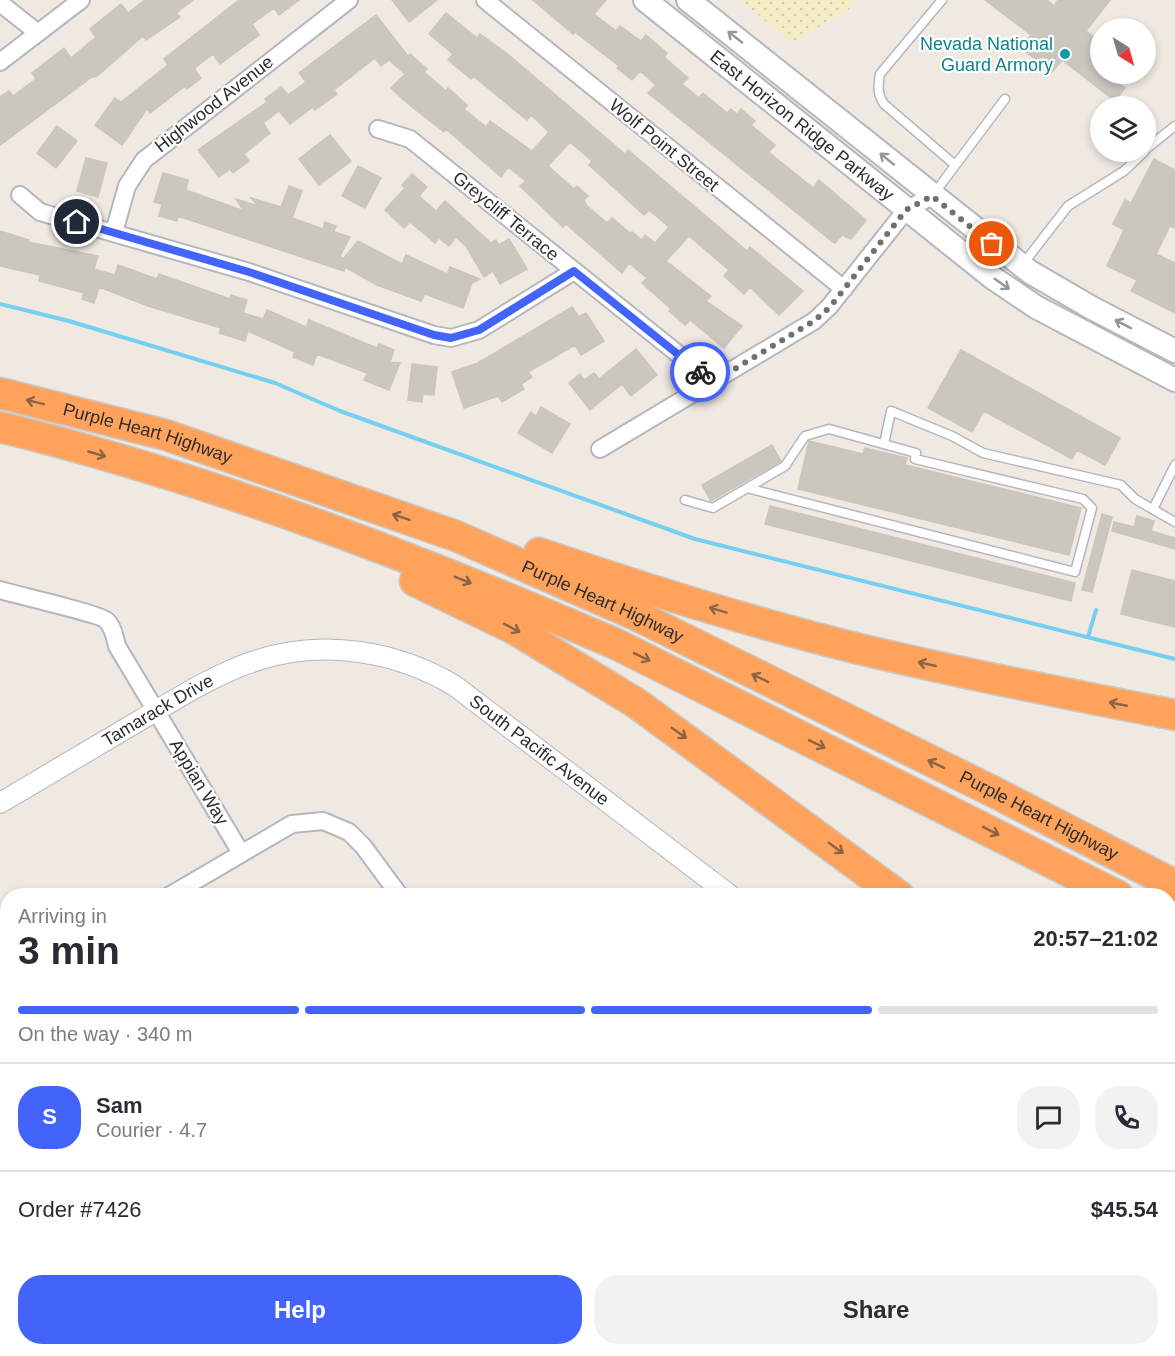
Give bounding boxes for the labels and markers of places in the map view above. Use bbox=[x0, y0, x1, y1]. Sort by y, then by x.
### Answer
place label: Nevada National Guard Armory bbox=[920, 34, 1053, 75]
marker: Nevada National Guard Armory bbox=[1058, 47, 1072, 61]
pin bbox=[51, 196, 102, 247]
pin bbox=[966, 218, 1017, 269]

